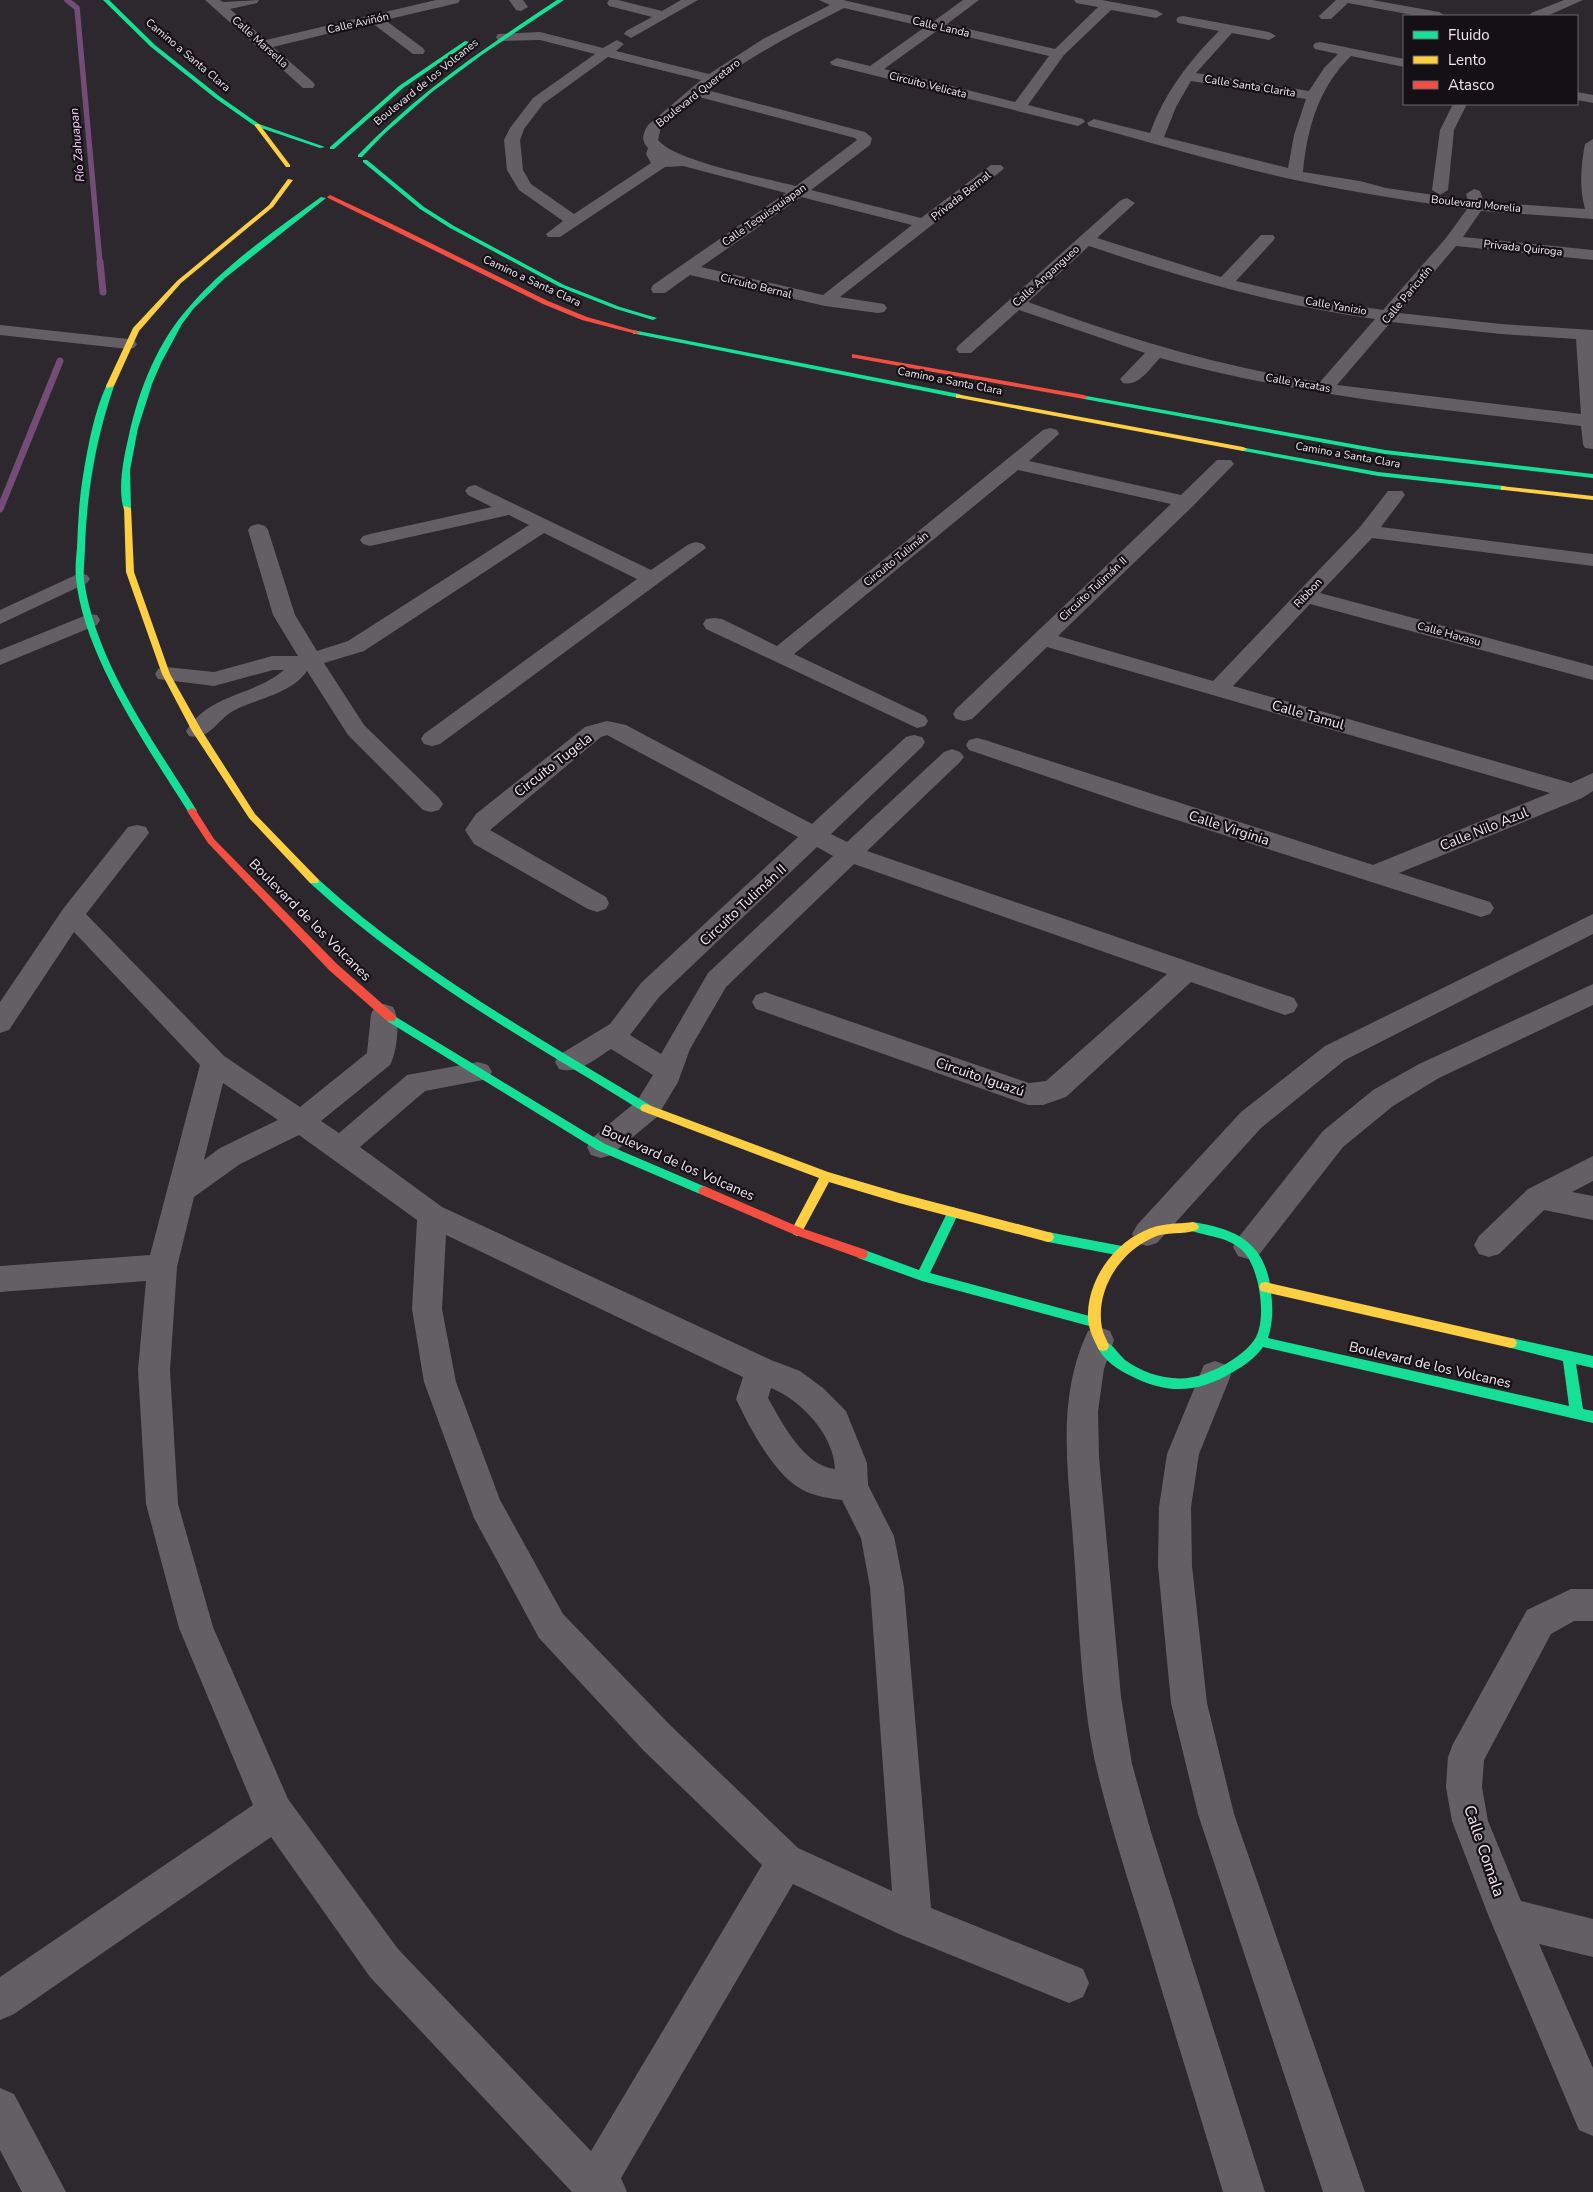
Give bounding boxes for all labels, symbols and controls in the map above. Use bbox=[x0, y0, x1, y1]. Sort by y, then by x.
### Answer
street label: Calle Aviñón bbox=[326, 9, 390, 37]
street label: Calle Marsella bbox=[229, 13, 291, 71]
street label: Calle Landa bbox=[911, 13, 971, 41]
street label: Camino a Santa Clara bbox=[142, 15, 234, 95]
legend bbox=[1403, 15, 1578, 105]
text: Fluido bbox=[1448, 25, 1490, 45]
street label: Boulevard de los Volcanes bbox=[371, 35, 481, 129]
text: Lento bbox=[1448, 50, 1486, 70]
street label: Boulevard Queretaro bbox=[653, 55, 743, 131]
street label: Circuito Velicata bbox=[888, 68, 969, 102]
street label: Calle Santa Clarita bbox=[1203, 71, 1297, 101]
text: Atasco bbox=[1448, 75, 1494, 95]
water label: Río Zahuapan bbox=[66, 107, 88, 183]
street label: Privada Bernal bbox=[928, 167, 995, 224]
street label: Calle Tequisquiapan bbox=[719, 180, 809, 250]
street label: Boulevard Morelia bbox=[1430, 192, 1522, 216]
street label: Privada Quiroga bbox=[1483, 236, 1563, 260]
street label: Calle Angangueo bbox=[1009, 242, 1083, 310]
street label: Camino a Santa Clara bbox=[481, 252, 584, 310]
street label: Calle Paricutín bbox=[1378, 263, 1436, 327]
street label: Circuito Bernal bbox=[719, 270, 794, 302]
street label: Calle Yanizio bbox=[1304, 293, 1368, 319]
street label: Camino a Santa Clara bbox=[896, 363, 1004, 399]
street label: Calle Yacatas bbox=[1264, 370, 1332, 396]
street label: Camino a Santa Clara bbox=[1294, 438, 1402, 472]
street label: Circuito Tulimán bbox=[860, 528, 932, 590]
street label: Circuito Tulimán II bbox=[1056, 553, 1130, 625]
street label: Ribbon bbox=[1291, 575, 1325, 611]
street label: Calle Havasu bbox=[1416, 618, 1482, 650]
street label: Calle Tamul bbox=[1270, 696, 1347, 735]
street label: Circuito Tugela bbox=[510, 729, 596, 801]
street label: Calle Nilo Azul bbox=[1437, 802, 1532, 855]
street label: Calle Virginia bbox=[1186, 806, 1272, 850]
street label: Boulevard de los Volcanes bbox=[245, 855, 376, 986]
street label: Circuito Tulimán II bbox=[696, 860, 790, 950]
street label: Circuito Iguazú bbox=[933, 1053, 1027, 1101]
street label: Boulevard de los Volcanes bbox=[598, 1121, 758, 1205]
street label: Boulevard de los Volcanes bbox=[1347, 1337, 1513, 1393]
street label: Calle Comala bbox=[1458, 1802, 1510, 1900]

